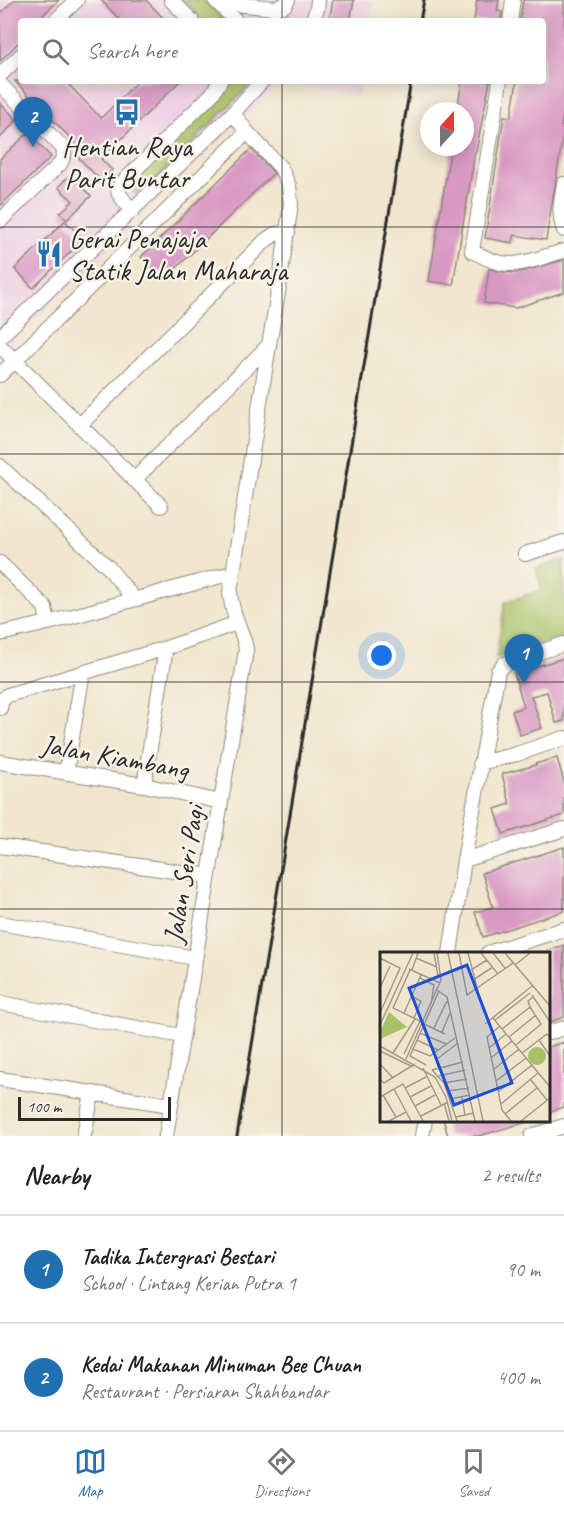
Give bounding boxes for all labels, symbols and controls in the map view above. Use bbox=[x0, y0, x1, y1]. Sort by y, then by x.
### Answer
search box bbox=[18, 18, 546, 84]
icon: search bbox=[39, 35, 72, 68]
text: Search here bbox=[87, 37, 177, 65]
bus stop icon: Hentian Raya Parit Buntar bbox=[112, 97, 142, 127]
pin: 2 bbox=[14, 98, 52, 147]
north arrow bbox=[420, 102, 474, 156]
place label: Hentian Raya Parit Buntar bbox=[62, 129, 194, 196]
place label: Gerai Penajaja Statik Jalan Maharaja bbox=[69, 221, 289, 288]
restaurant icon: Gerai Penajaja Statik Jalan Maharaja bbox=[34, 239, 64, 269]
pin: 1 bbox=[504, 634, 544, 684]
your location bbox=[367, 641, 396, 670]
street label: Jalan Kiambang bbox=[37, 726, 193, 787]
street label: Jalan Seri Pagi bbox=[155, 799, 212, 948]
inset map bbox=[380, 952, 549, 1121]
scale bar bbox=[18, 1094, 171, 1122]
text: 100 m bbox=[27, 1097, 61, 1117]
text: Nearby bbox=[24, 1159, 89, 1192]
text: 2 results bbox=[481, 1163, 540, 1188]
text: Tadika Intergrasi Bestari bbox=[81, 1243, 274, 1271]
text: 1 bbox=[39, 1257, 48, 1282]
text: 90 m bbox=[506, 1257, 540, 1282]
text: School · Lintang Kerian Putra 1 bbox=[81, 1271, 296, 1296]
text: Kedai Makanan Minuman Bee Chuan bbox=[81, 1351, 361, 1379]
text: 2 bbox=[39, 1365, 48, 1390]
text: 400 m bbox=[497, 1365, 540, 1390]
text: Restaurant · Persiaran Shahbandar bbox=[81, 1379, 329, 1404]
tab: Map bbox=[74, 1445, 107, 1501]
tab: Directions bbox=[254, 1445, 310, 1501]
tab: Saved bbox=[457, 1445, 490, 1501]

